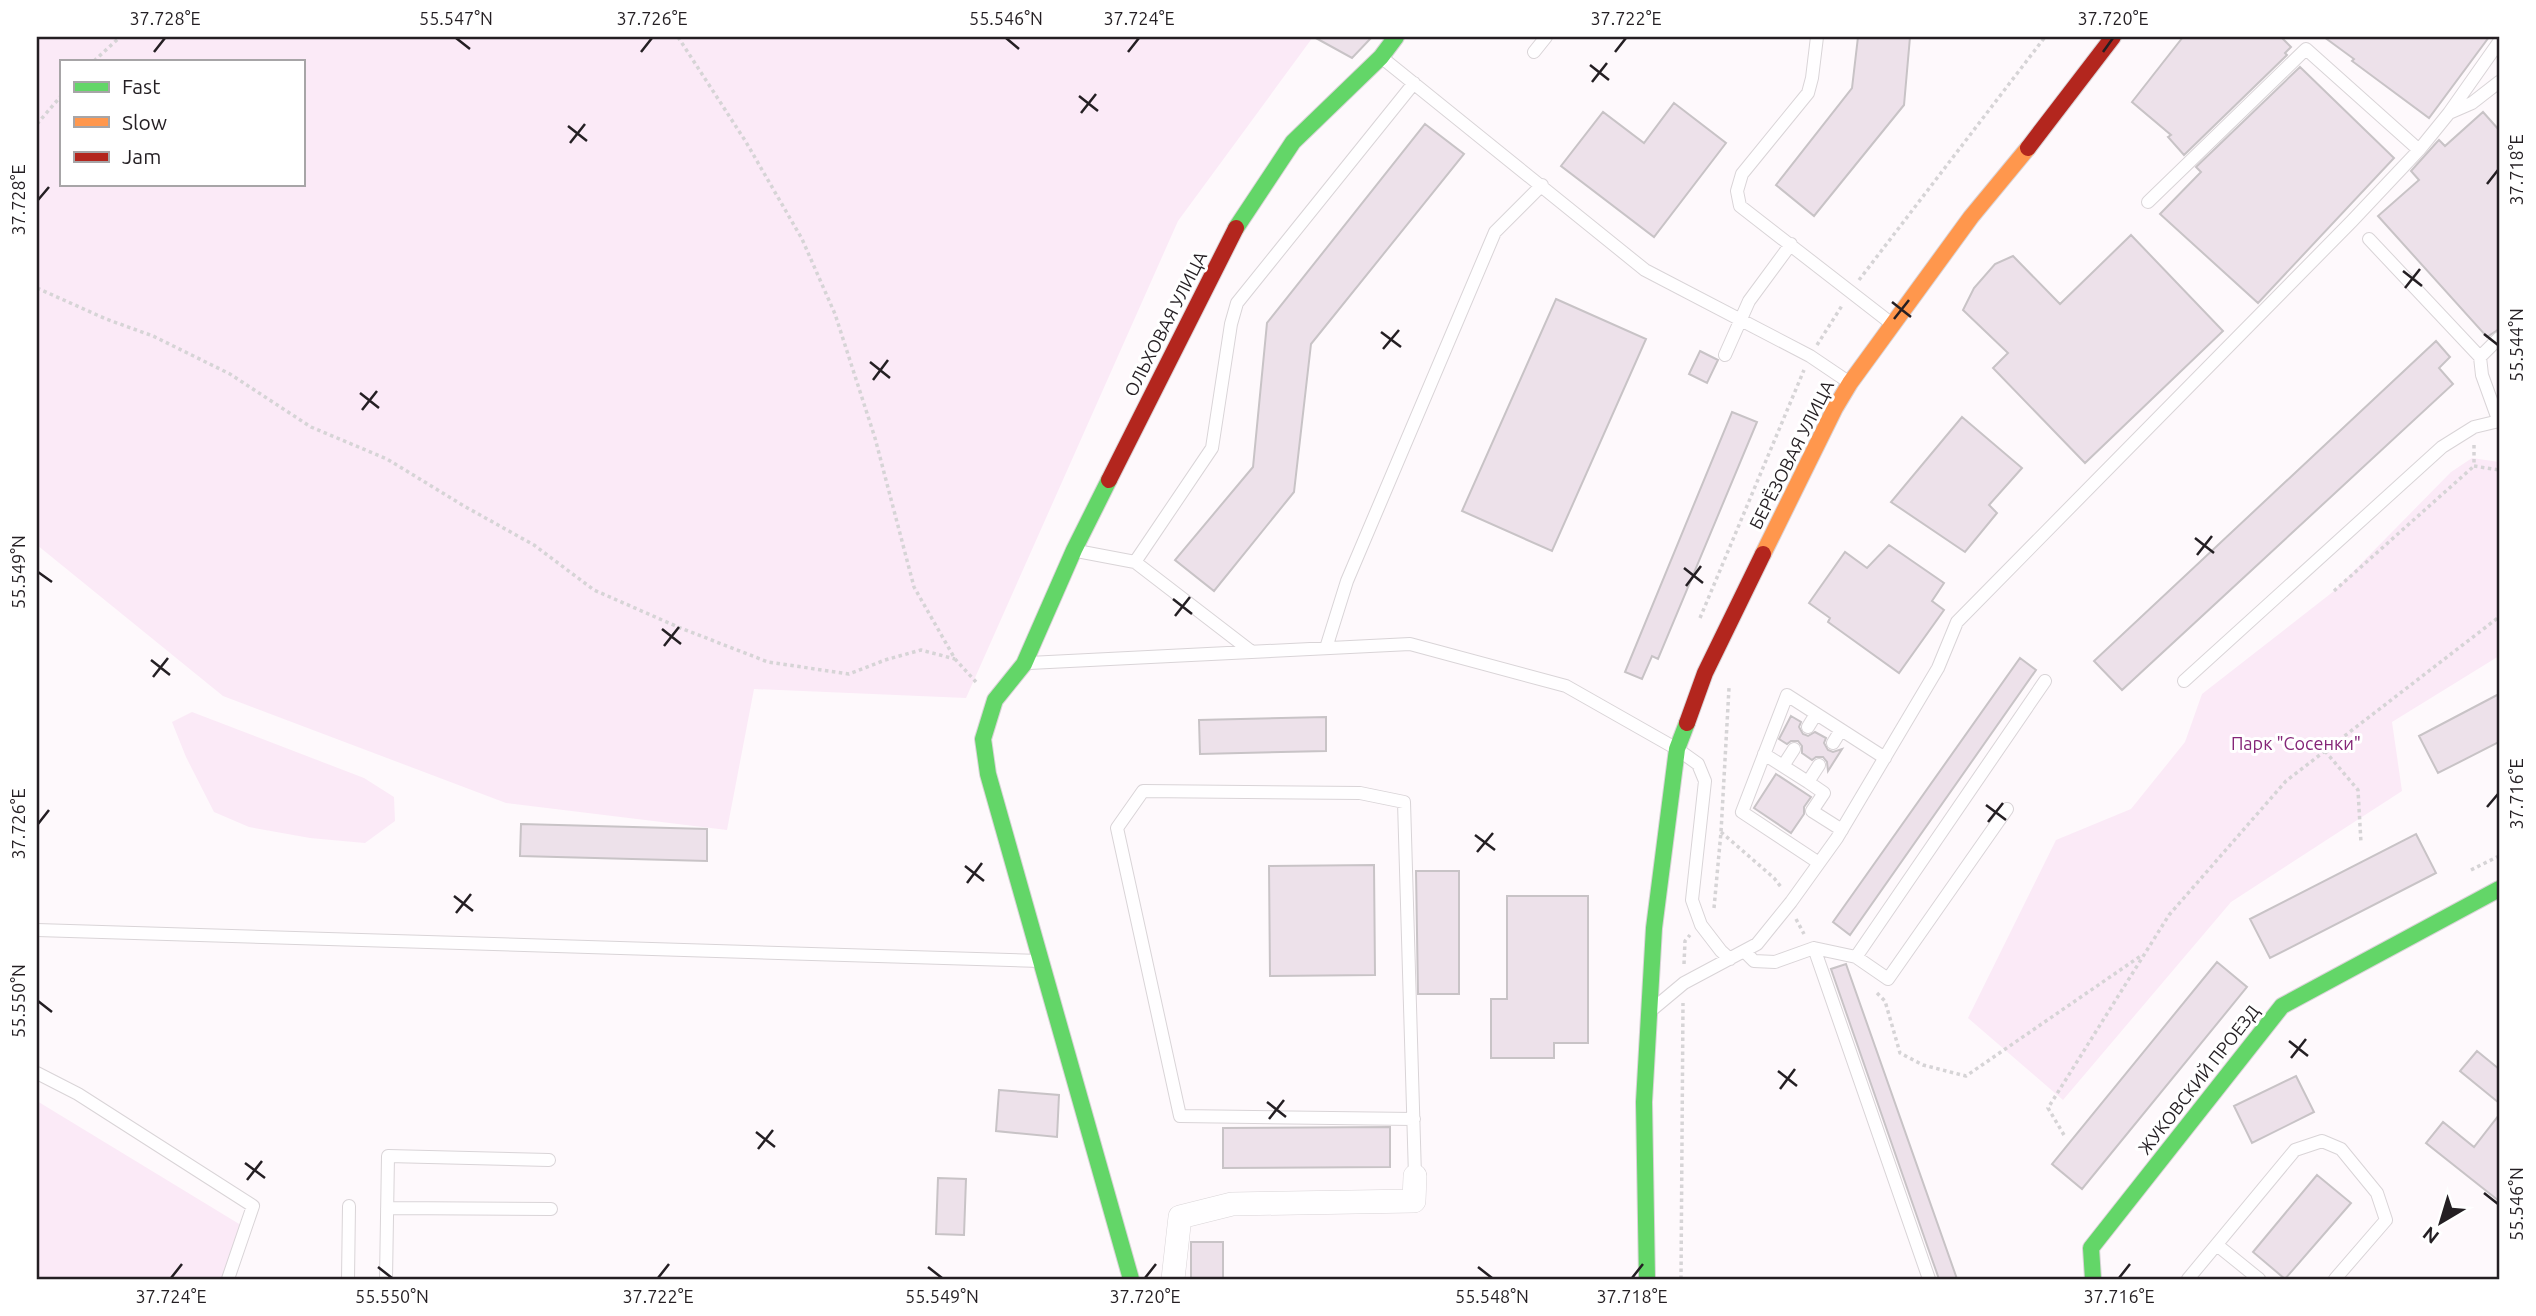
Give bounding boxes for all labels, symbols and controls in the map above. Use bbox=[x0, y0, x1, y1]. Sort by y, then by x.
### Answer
text: 37.728°E bbox=[129, 8, 201, 28]
text: 55.547°N bbox=[419, 8, 493, 28]
text: 37.726°E bbox=[616, 8, 688, 28]
text: 55.546°N bbox=[969, 8, 1043, 28]
text: 37.724°E bbox=[1103, 8, 1175, 28]
text: 37.722°E bbox=[1590, 8, 1662, 28]
text: 37.720°E bbox=[2077, 8, 2149, 28]
legend bbox=[60, 60, 304, 186]
text: Fast bbox=[122, 74, 160, 98]
text: Slow bbox=[122, 110, 167, 134]
text: 37.718°E bbox=[2506, 134, 2526, 206]
text: Jam bbox=[122, 144, 161, 168]
text: 37.728°E bbox=[8, 164, 28, 236]
street label: ОЛЬХОВАЯ УЛИЦА bbox=[1120, 248, 1210, 399]
text: 55.544°N bbox=[2506, 308, 2526, 382]
street label: БЕРЁЗОВАЯ УЛИЦА bbox=[1745, 377, 1837, 532]
text: 55.549°N bbox=[8, 535, 28, 609]
park label: Парк "Сосенки" bbox=[2231, 733, 2361, 753]
text: 37.716°E bbox=[2506, 758, 2526, 830]
text: 37.726°E bbox=[8, 788, 28, 860]
text: 55.550°N bbox=[8, 964, 28, 1038]
street label: ЖУКОВСКИЙ ПРОЕЗД bbox=[2134, 1001, 2263, 1158]
text: 55.546°N bbox=[2506, 1167, 2526, 1241]
north arrow bbox=[2406, 1186, 2476, 1256]
text: N bbox=[2418, 1222, 2443, 1248]
text: 37.724°E bbox=[135, 1286, 207, 1306]
text: 55.550°N bbox=[355, 1286, 429, 1306]
text: 37.722°E bbox=[622, 1286, 694, 1306]
text: 55.549°N bbox=[905, 1286, 979, 1306]
text: 37.720°E bbox=[1109, 1286, 1181, 1306]
text: 55.548°N bbox=[1455, 1286, 1529, 1306]
text: 37.718°E bbox=[1596, 1286, 1668, 1306]
text: 37.716°E bbox=[2083, 1286, 2155, 1306]

